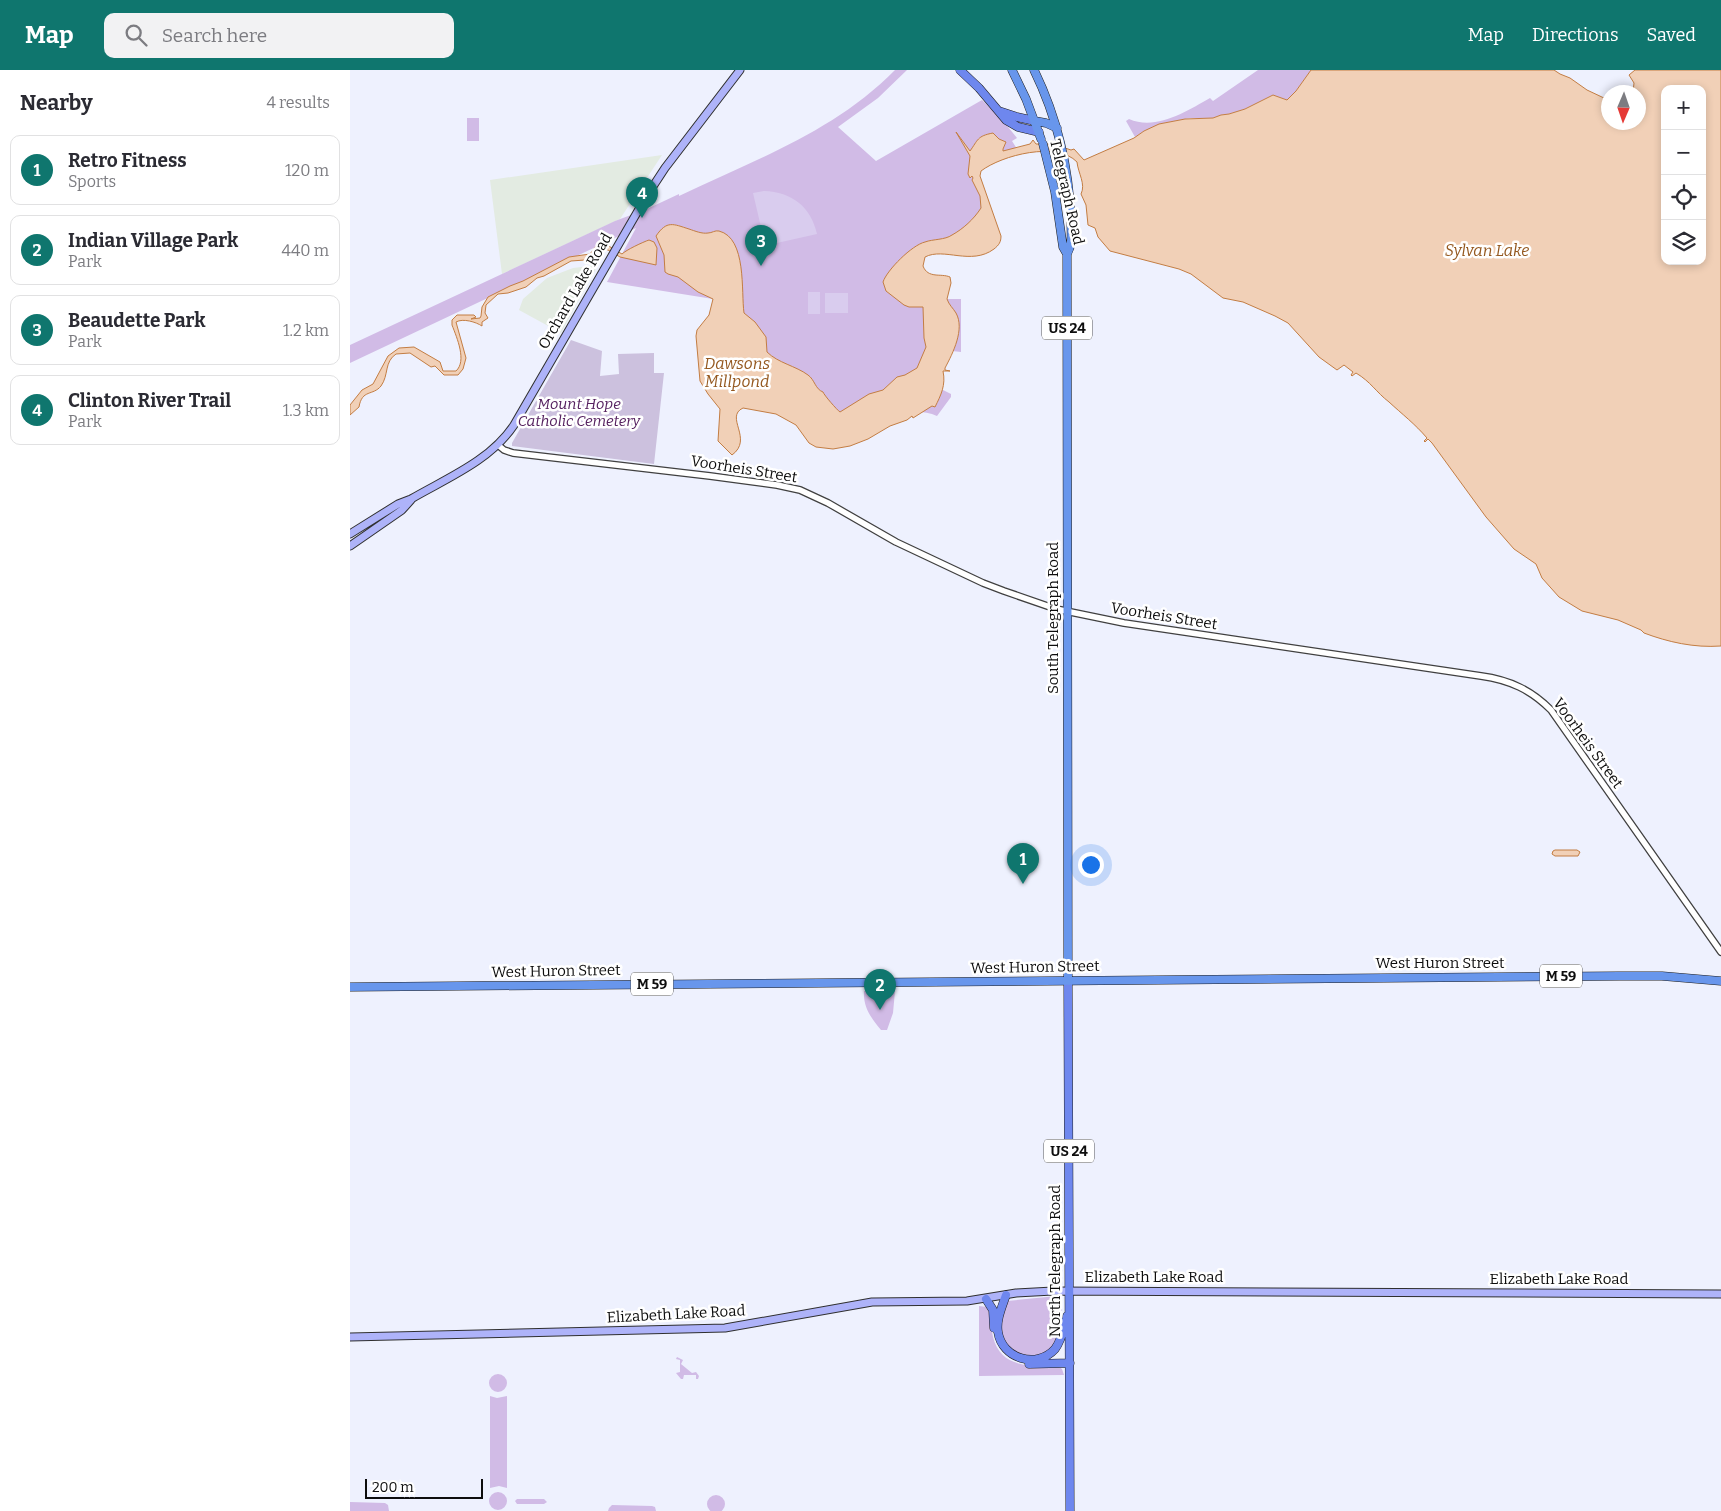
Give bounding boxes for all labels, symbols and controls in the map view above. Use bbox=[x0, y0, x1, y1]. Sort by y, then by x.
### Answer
search box bbox=[104, 13, 454, 58]
text: Map bbox=[25, 21, 74, 49]
icon: search bbox=[122, 21, 150, 49]
text: Search here bbox=[162, 24, 267, 47]
text: Map bbox=[1468, 24, 1504, 46]
text: Directions bbox=[1532, 24, 1619, 46]
text: Saved bbox=[1647, 24, 1696, 46]
north arrow bbox=[1601, 85, 1646, 130]
map controls bbox=[1661, 85, 1706, 265]
button: + bbox=[1661, 85, 1706, 130]
text: Nearby bbox=[20, 90, 93, 116]
text: 4 results bbox=[267, 93, 330, 112]
button: − bbox=[1661, 130, 1706, 175]
street label: Telegraph Road bbox=[1046, 137, 1088, 247]
text: Retro Fitness bbox=[68, 149, 187, 172]
text: 1 bbox=[34, 161, 40, 180]
text: 120 m bbox=[285, 161, 329, 180]
text: Sports bbox=[68, 172, 116, 191]
button: locate bbox=[1661, 175, 1706, 220]
pin: 4 bbox=[626, 177, 658, 218]
button: layers bbox=[1661, 220, 1706, 265]
pin: 3 bbox=[745, 225, 777, 266]
text: Indian Village Park bbox=[68, 229, 238, 252]
street label: Orchard Lake Road bbox=[534, 230, 616, 352]
text: 2 bbox=[32, 241, 42, 260]
text: 440 m bbox=[282, 241, 329, 260]
water label: Sylvan Lake bbox=[1445, 241, 1529, 260]
text: Park bbox=[68, 252, 102, 271]
text: Beaudette Park bbox=[68, 309, 206, 332]
road number: US 24 bbox=[1042, 317, 1092, 340]
text: 3 bbox=[32, 321, 42, 340]
text: 1.2 km bbox=[283, 321, 329, 340]
text: Park bbox=[68, 332, 102, 351]
water label: Dawsons Millpond bbox=[704, 354, 770, 391]
text: Clinton River Trail bbox=[68, 389, 231, 412]
park label: Mount Hope Catholic Cemetery bbox=[518, 395, 642, 430]
text: 4 bbox=[32, 401, 42, 420]
text: 1.3 km bbox=[283, 401, 329, 420]
text: Park bbox=[68, 412, 102, 431]
street label: Voorheis Street bbox=[690, 452, 799, 486]
street label: South Telegraph Road bbox=[1044, 542, 1062, 694]
street label: Voorheis Street bbox=[1110, 599, 1219, 633]
street label: Voorheis Street bbox=[1549, 694, 1627, 792]
pin: 1 bbox=[1007, 843, 1039, 884]
your location bbox=[1078, 852, 1104, 878]
street label: West Huron Street bbox=[1375, 954, 1505, 972]
street label: West Huron Street bbox=[970, 957, 1100, 977]
street label: West Huron Street bbox=[491, 961, 621, 981]
road number: M 59 bbox=[1540, 964, 1582, 988]
pin: 2 bbox=[864, 969, 896, 1010]
road number: M 59 bbox=[631, 972, 673, 996]
road number: US 24 bbox=[1044, 1140, 1094, 1162]
street label: North Telegraph Road bbox=[1046, 1185, 1064, 1337]
street label: Elizabeth Lake Road bbox=[1085, 1268, 1223, 1286]
street label: Elizabeth Lake Road bbox=[1490, 1270, 1628, 1288]
street label: Elizabeth Lake Road bbox=[606, 1301, 746, 1327]
scale bar bbox=[365, 1476, 482, 1499]
text: 200 m bbox=[372, 1479, 414, 1496]

